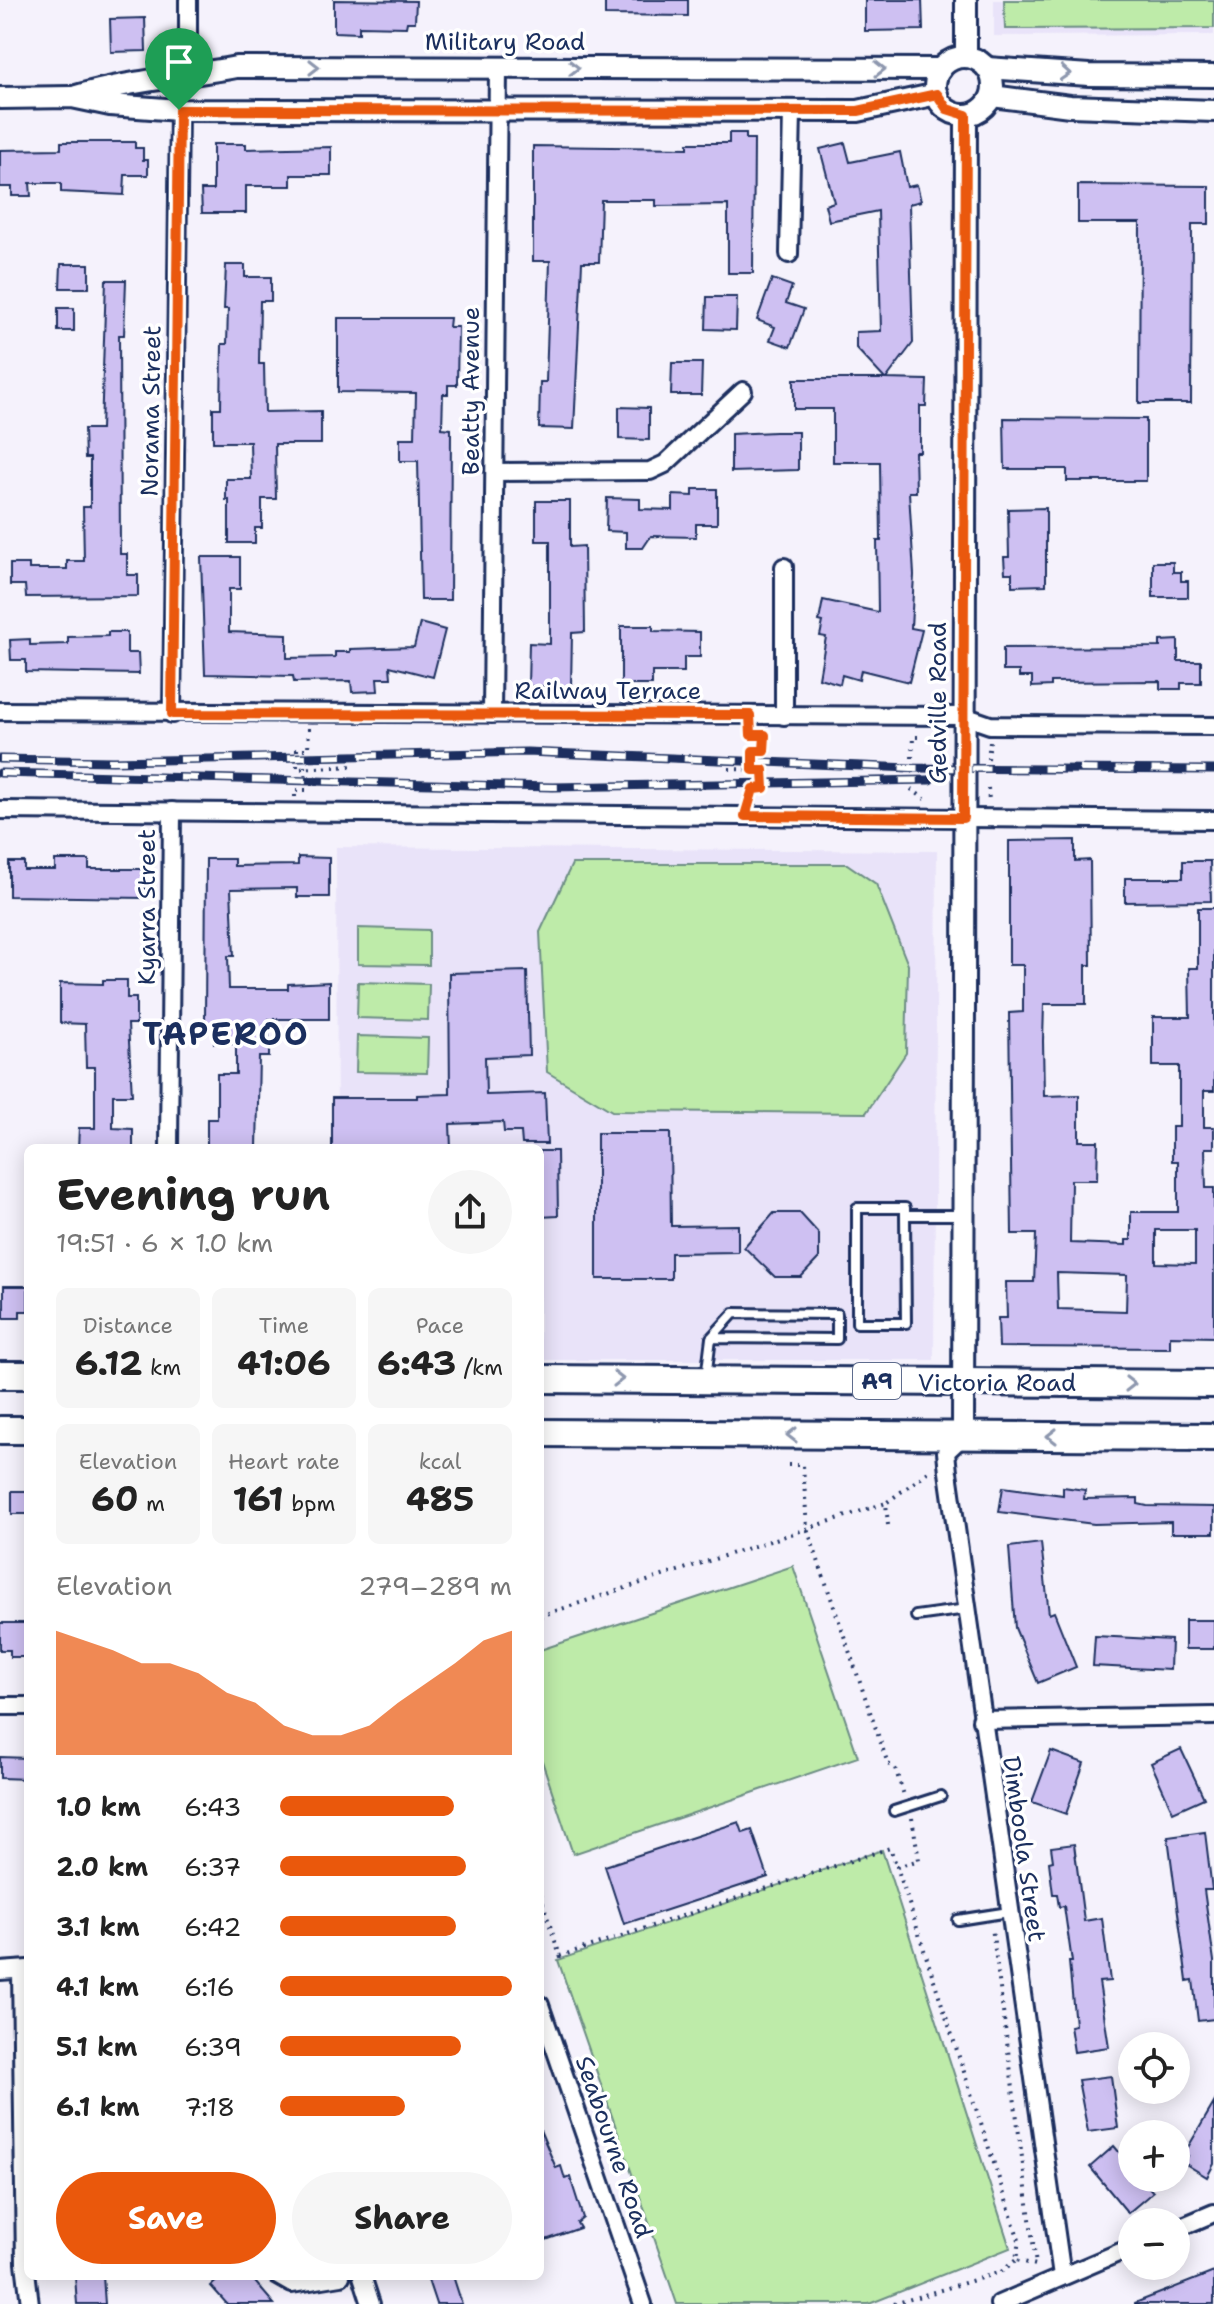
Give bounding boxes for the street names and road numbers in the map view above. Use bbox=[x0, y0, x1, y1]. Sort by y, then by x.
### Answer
street label: Military Road bbox=[425, 26, 585, 58]
street label: Beatty Avenue bbox=[455, 307, 487, 475]
street label: Norama Street bbox=[134, 325, 168, 497]
street label: Gedville Road bbox=[922, 622, 954, 784]
street label: Railway Terrace bbox=[515, 675, 701, 707]
street label: Kyarra Street bbox=[131, 829, 163, 985]
road number: A9 bbox=[853, 1363, 901, 1399]
street label: Victoria Road bbox=[918, 1367, 1076, 1399]
street label: Dimboola Street bbox=[995, 1754, 1053, 1944]
street label: Seabourne Road bbox=[568, 2052, 660, 2242]

